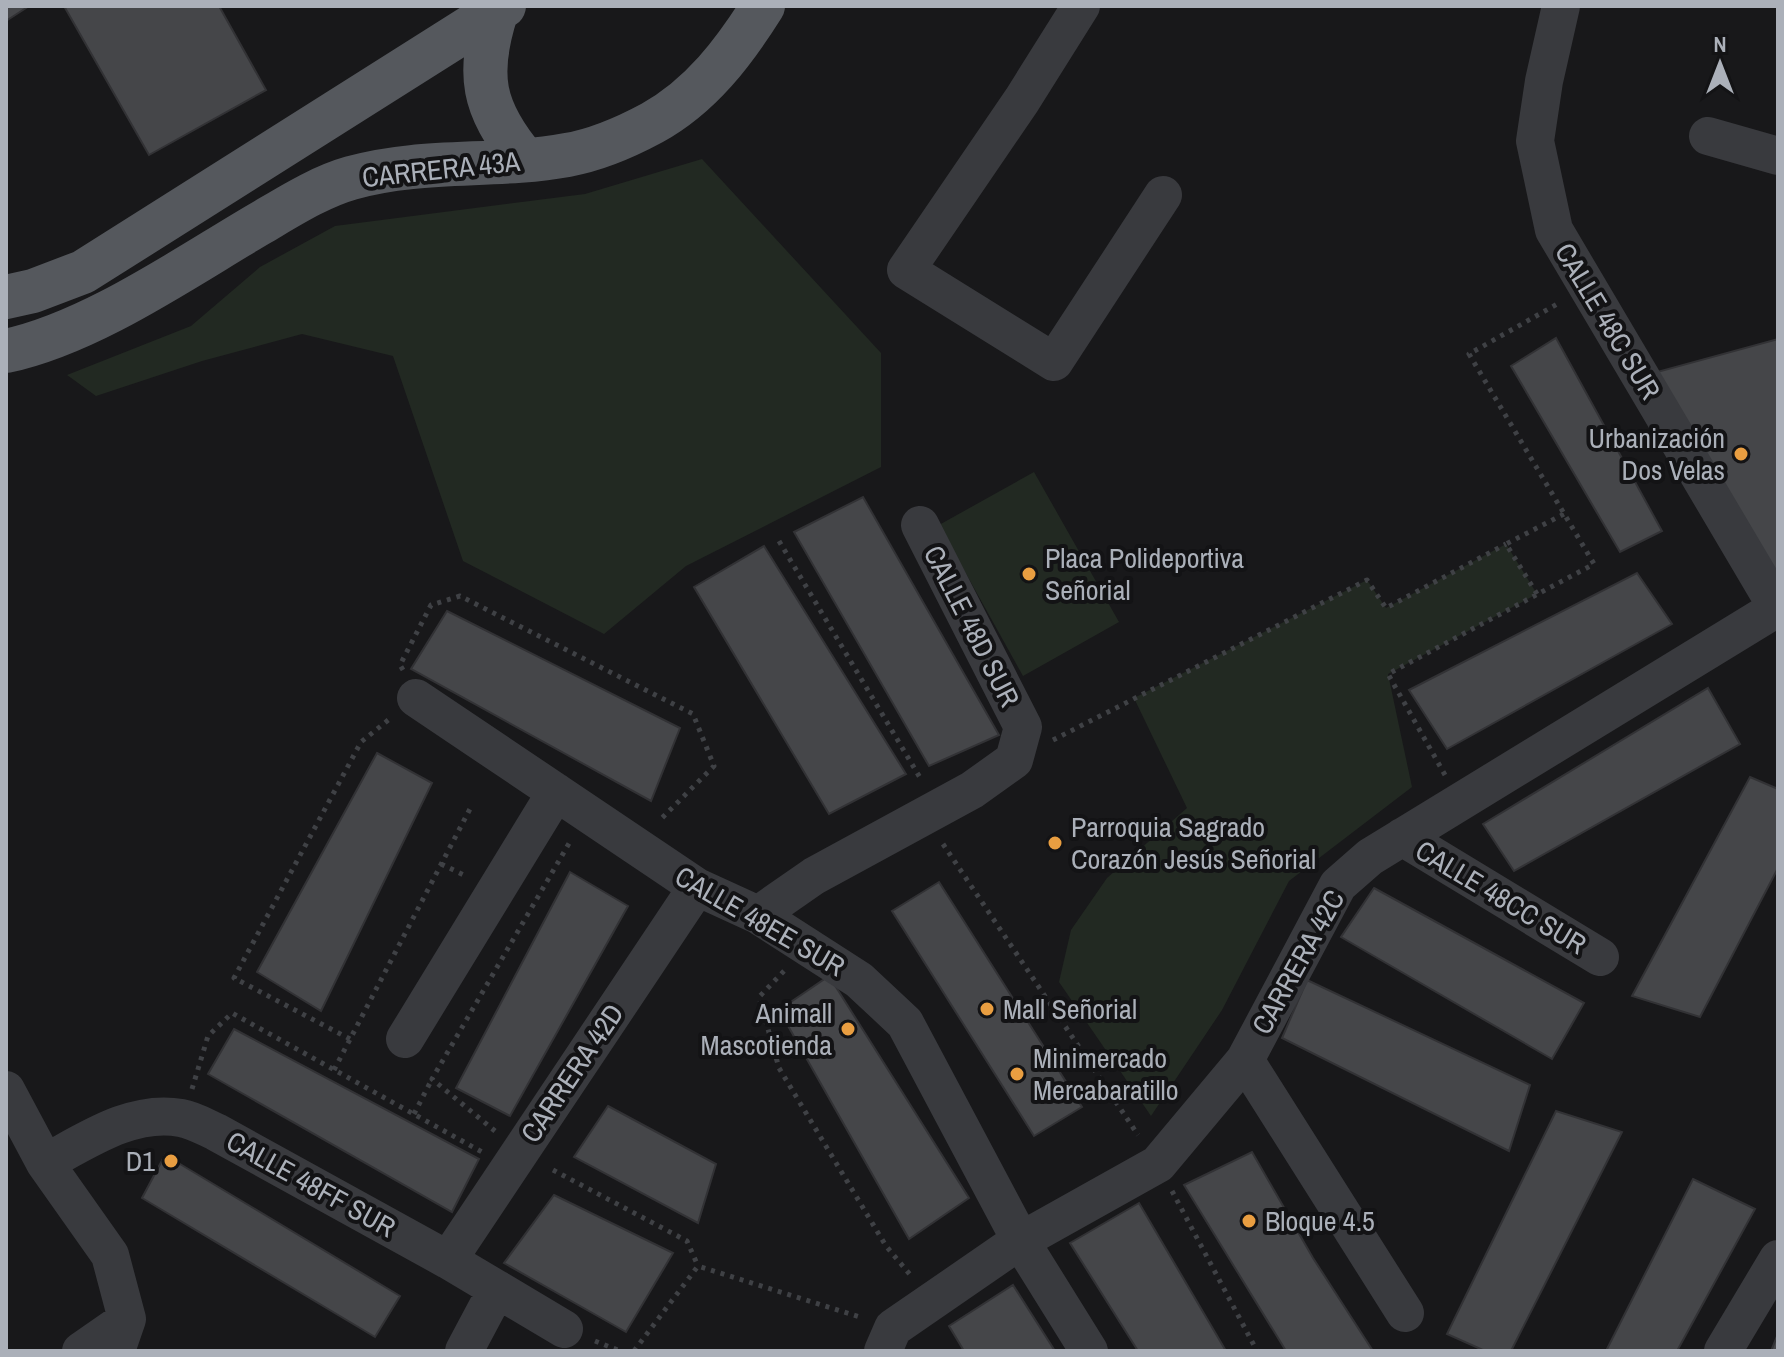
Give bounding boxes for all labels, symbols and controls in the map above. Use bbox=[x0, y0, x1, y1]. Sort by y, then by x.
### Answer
north arrow bbox=[1680, 24, 1760, 104]
text: N bbox=[1713, 29, 1727, 59]
street label: CARRERA 43A bbox=[360, 142, 522, 196]
street label: CALLE 48C SUR bbox=[1546, 236, 1670, 406]
place label: Urbanización Dos Velas bbox=[1588, 419, 1725, 489]
marker: Urbanización Dos Velas bbox=[1732, 445, 1750, 463]
street label: CALLE 48D SUR bbox=[915, 539, 1029, 713]
place label: Placa Polideportiva Señorial bbox=[1045, 539, 1244, 609]
marker: Placa Polideportiva Señorial bbox=[1020, 565, 1038, 583]
place label: Parroquia Sagrado Corazón Jesús Señorial bbox=[1071, 808, 1316, 878]
street label: CALLE 48CC SUR bbox=[1409, 831, 1593, 963]
marker: Parroquia Sagrado Corazón Jesús Señorial bbox=[1046, 834, 1064, 852]
street label: CALLE 48EE SUR bbox=[668, 857, 852, 985]
street label: CARRERA 42C bbox=[1243, 883, 1353, 1041]
place label: Mall Señorial bbox=[1003, 990, 1137, 1028]
place label: Animall Mascotienda bbox=[701, 994, 832, 1064]
street label: CARRERA 42D bbox=[512, 996, 632, 1150]
marker: Mall Señorial bbox=[978, 1000, 996, 1018]
marker: Animall Mascotienda bbox=[839, 1020, 857, 1038]
place label: Minimercado Mercabaratillo bbox=[1033, 1039, 1178, 1109]
marker: Minimercado Mercabaratillo bbox=[1008, 1065, 1026, 1083]
street label: CALLE 48FF SUR bbox=[220, 1122, 402, 1246]
place label: D1 bbox=[126, 1142, 155, 1180]
marker: D1 bbox=[162, 1152, 180, 1170]
place label: Bloque 4.5 bbox=[1265, 1202, 1375, 1240]
marker: Bloque 4.5 bbox=[1240, 1212, 1258, 1230]

